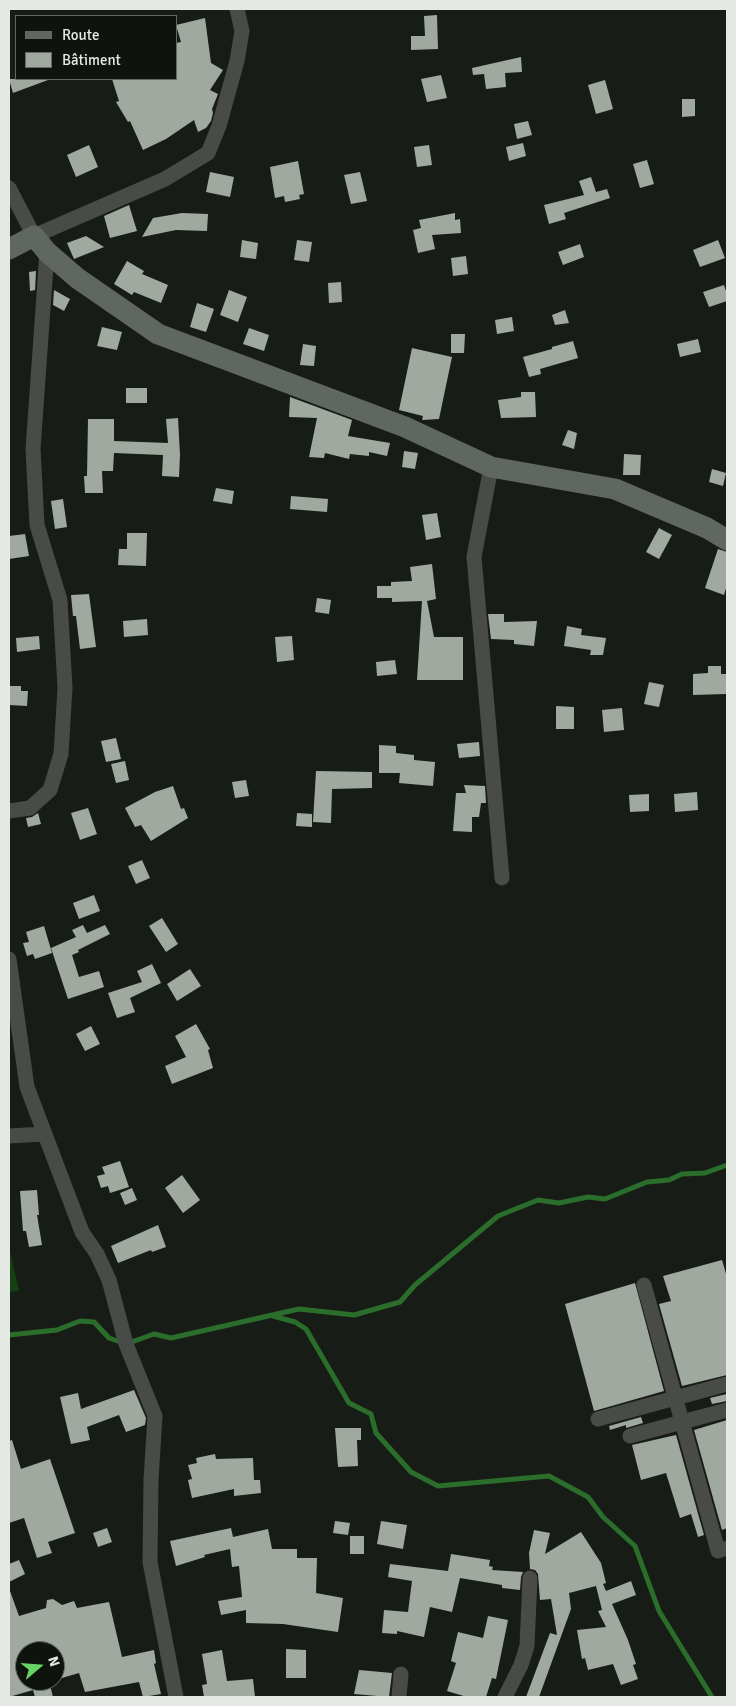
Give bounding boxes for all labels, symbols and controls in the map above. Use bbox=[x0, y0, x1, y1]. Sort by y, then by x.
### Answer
legend bbox=[15, 15, 178, 80]
text: Route bbox=[62, 26, 99, 44]
text: Bâtiment bbox=[62, 51, 121, 69]
north arrow bbox=[15, 1641, 65, 1691]
text: N bbox=[44, 1654, 63, 1669]

